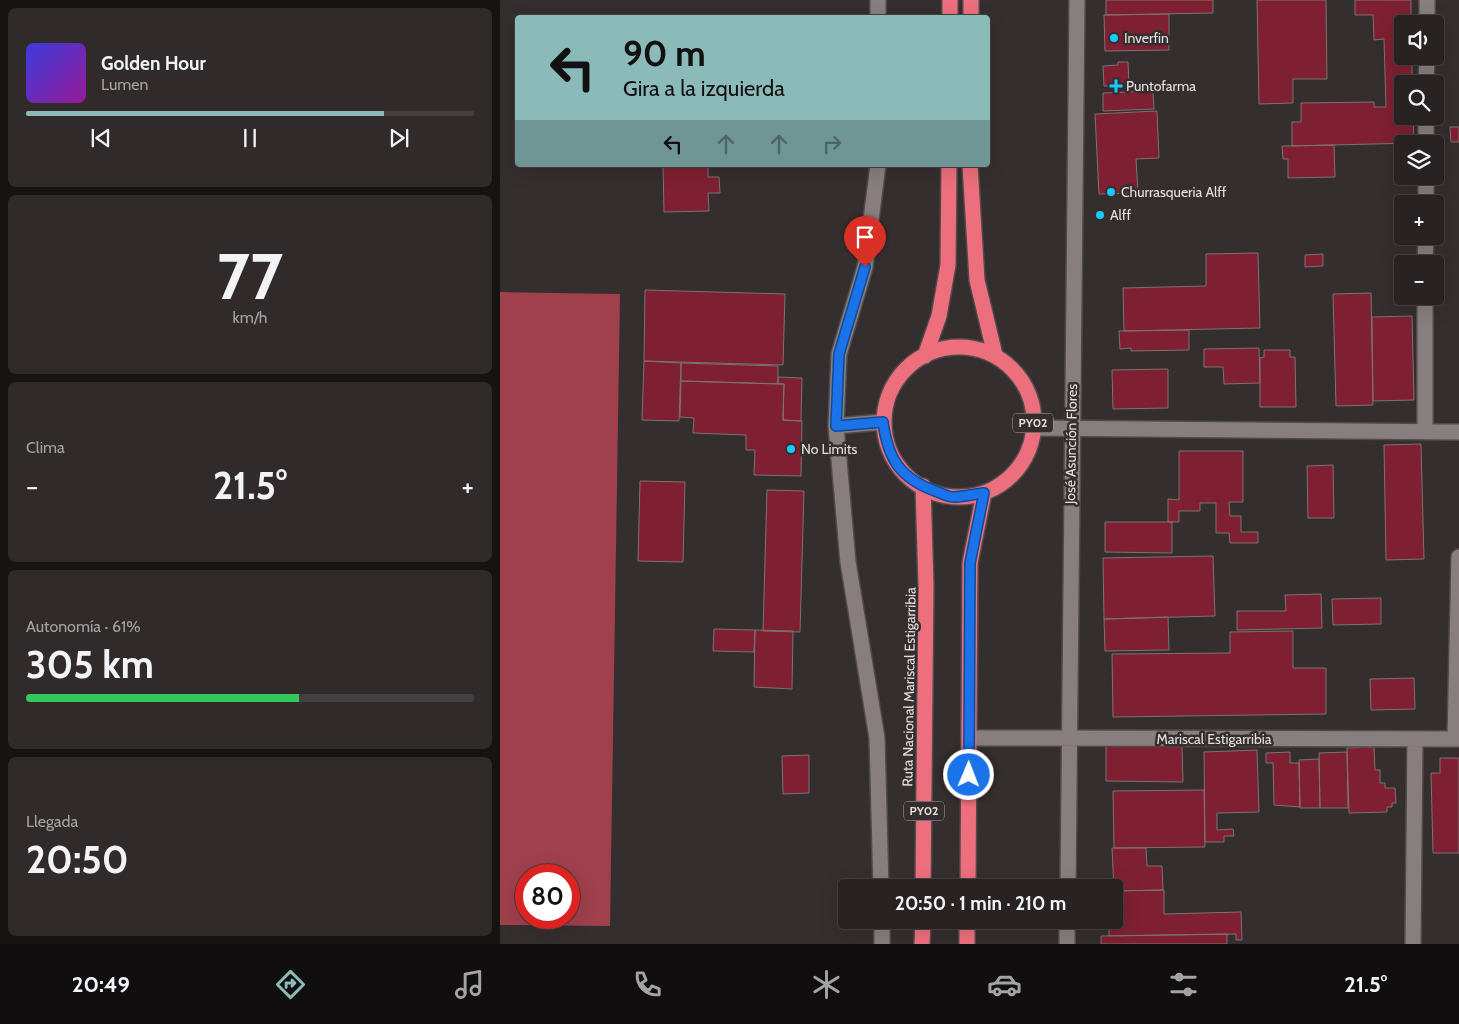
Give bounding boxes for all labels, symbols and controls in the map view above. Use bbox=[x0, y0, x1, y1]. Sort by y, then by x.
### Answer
map controls bbox=[1394, 15, 1444, 305]
button: sound bbox=[1394, 15, 1444, 65]
place label: Inverfin bbox=[1124, 29, 1169, 47]
text: 90 m bbox=[623, 32, 706, 75]
marker: Inverfin bbox=[1108, 32, 1120, 44]
icon: left bbox=[540, 35, 605, 100]
text: Golden Hour bbox=[101, 52, 206, 75]
text: Lumen bbox=[101, 75, 148, 94]
text: Gira a la izquierda bbox=[623, 75, 785, 102]
button: search bbox=[1394, 75, 1444, 125]
place label: Puntofarma bbox=[1126, 77, 1196, 95]
marker: Puntofarma bbox=[1110, 80, 1122, 92]
icon: previous bbox=[87, 124, 115, 152]
icon: pause bbox=[236, 124, 264, 152]
icon: next bbox=[385, 124, 413, 152]
icon: left bbox=[659, 130, 687, 158]
icon: ahead bbox=[712, 130, 740, 158]
icon: ahead bbox=[765, 130, 793, 158]
icon: right bbox=[818, 130, 846, 158]
button: layers bbox=[1394, 135, 1444, 185]
place label: Churrasqueria Alff bbox=[1121, 183, 1227, 201]
marker: Churrasqueria Alff bbox=[1105, 186, 1117, 198]
button: + bbox=[1394, 195, 1444, 245]
place label: Alff bbox=[1110, 206, 1131, 224]
marker: Alff bbox=[1094, 209, 1106, 221]
pin bbox=[844, 216, 886, 267]
icon: arrive bbox=[851, 223, 879, 251]
text: 77 bbox=[217, 236, 283, 315]
button: − bbox=[1394, 255, 1444, 305]
text: km/h bbox=[232, 308, 268, 327]
street label: José Asunción Flores bbox=[1061, 384, 1081, 505]
road number: PY02 bbox=[1013, 413, 1053, 432]
text: Clima bbox=[26, 438, 65, 457]
place label: No Limits bbox=[801, 440, 857, 458]
marker: No Limits bbox=[785, 443, 797, 455]
text: 21.5° bbox=[213, 462, 287, 509]
text: − bbox=[26, 469, 38, 503]
text: + bbox=[462, 469, 474, 503]
street label: Ruta Nacional Mariscal Estigarribia bbox=[898, 587, 920, 787]
text: Autonomía · 61% bbox=[26, 617, 141, 636]
text: 305 km bbox=[26, 641, 154, 688]
street label: Mariscal Estigarribia bbox=[1157, 730, 1272, 748]
position arrow bbox=[942, 748, 994, 800]
road number: PY02 bbox=[904, 801, 944, 820]
text: Llegada bbox=[26, 812, 78, 831]
text: 20:50 bbox=[26, 836, 129, 883]
speed limit sign: 80 bbox=[515, 864, 580, 929]
text: 20:50 · 1 min · 210 m bbox=[895, 892, 1066, 915]
icon: directions bbox=[273, 967, 308, 1002]
icon: music bbox=[452, 967, 487, 1002]
icon: phone bbox=[630, 967, 665, 1002]
icon: climate bbox=[809, 967, 844, 1002]
icon: car bbox=[987, 967, 1022, 1002]
icon: filters bbox=[1166, 967, 1201, 1002]
text: 20:49 bbox=[72, 971, 130, 998]
text: 21.5° bbox=[1344, 971, 1387, 998]

